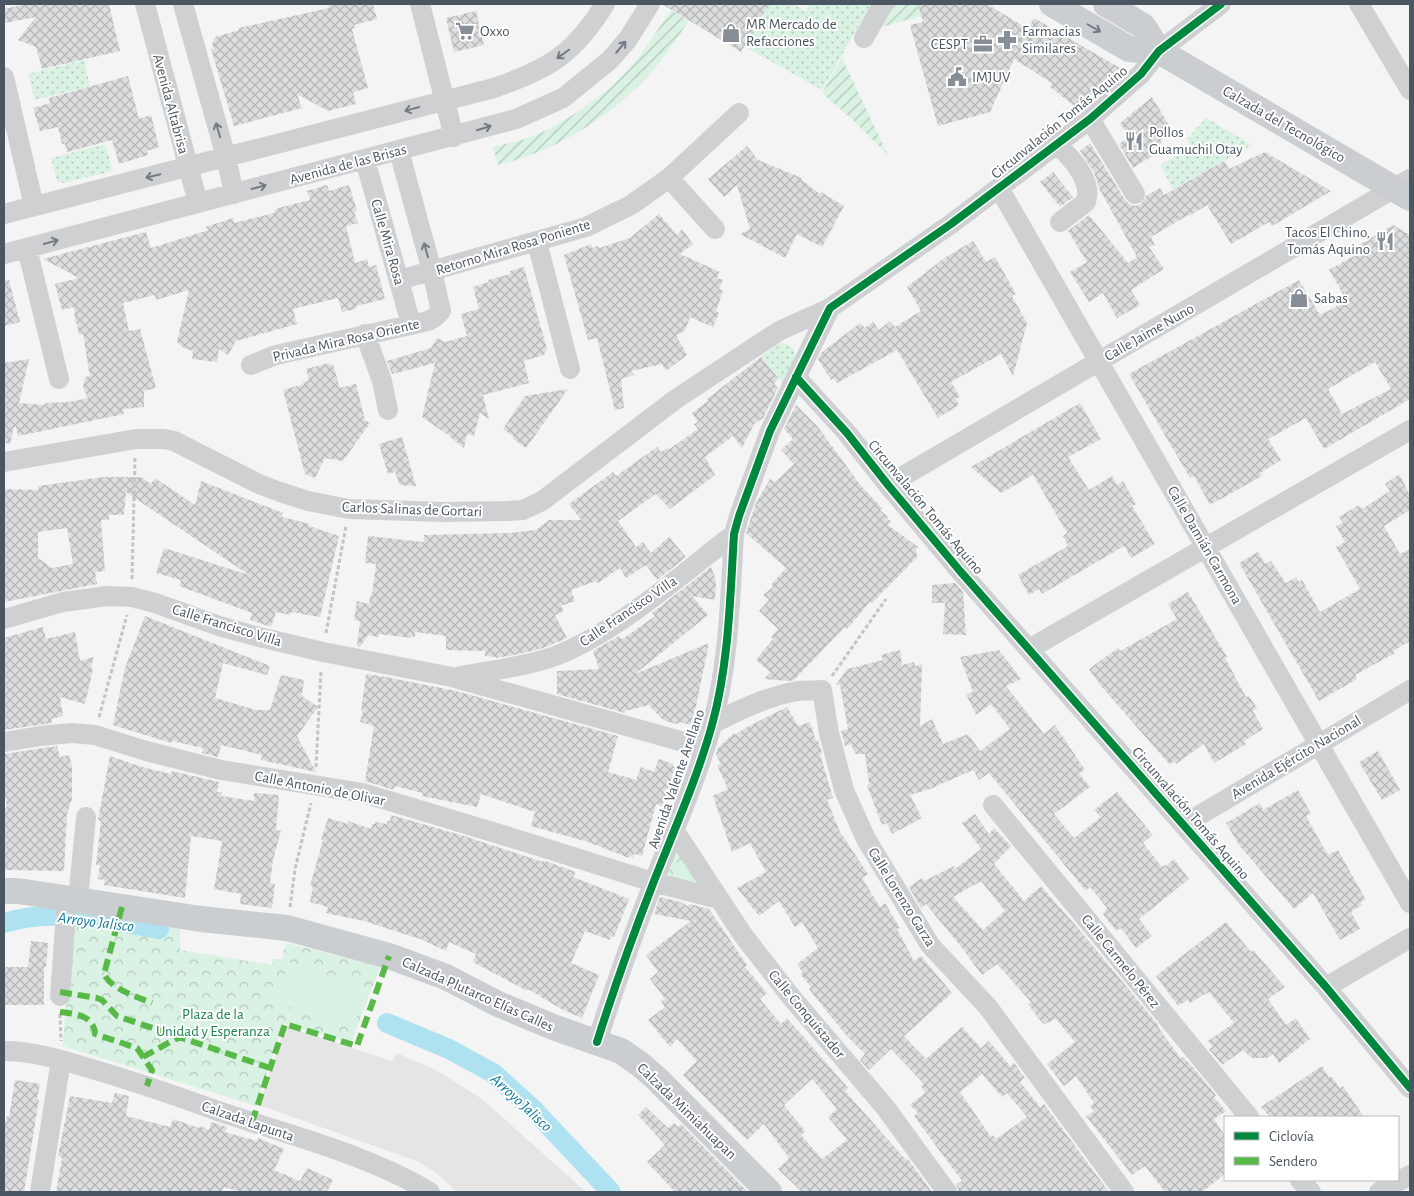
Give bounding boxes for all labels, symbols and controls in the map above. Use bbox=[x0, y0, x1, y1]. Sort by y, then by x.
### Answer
place label: MR Mercado de Refacciones bbox=[746, 17, 837, 49]
supermarket icon: Oxxo bbox=[454, 20, 476, 42]
shop icon: MR Mercado de Refacciones bbox=[720, 22, 742, 44]
place label: Oxxo bbox=[480, 24, 510, 39]
place label: Farmacias Similares bbox=[1022, 24, 1081, 56]
one-way arrow bbox=[1086, 24, 1100, 34]
pharmacy icon: Farmacias Similares bbox=[996, 29, 1018, 51]
office icon: CESPT bbox=[972, 33, 994, 55]
place label: CESPT bbox=[931, 37, 969, 52]
one-way arrow bbox=[616, 41, 627, 54]
one-way arrow bbox=[556, 49, 570, 59]
street label: Avenida Altabrisa bbox=[150, 53, 191, 156]
street label: Circunvalación Tomás Aquino bbox=[988, 63, 1130, 182]
public building icon: IMJUV bbox=[946, 66, 968, 88]
place label: IMJUV bbox=[972, 70, 1011, 85]
street label: Calzada del Tecnológico bbox=[1220, 83, 1348, 166]
one-way arrow bbox=[404, 105, 420, 115]
one-way arrow bbox=[212, 122, 222, 138]
one-way arrow bbox=[475, 123, 491, 133]
place label: Pollos Guamuchil Otay bbox=[1149, 125, 1243, 157]
restaurant icon: Pollos Guamuchil Otay bbox=[1123, 130, 1145, 152]
street label: Avenida de las Brisas bbox=[288, 142, 408, 187]
one-way arrow bbox=[145, 172, 161, 181]
one-way arrow bbox=[250, 182, 266, 192]
street label: Calle Mira Rosa bbox=[368, 197, 407, 287]
street label: Retorno Mira Rosa Poniente bbox=[434, 217, 592, 278]
place label: Tacos El Chino, Tomás Aquino bbox=[1285, 225, 1370, 257]
restaurant icon: Tacos El Chino, Tomás Aquino bbox=[1374, 230, 1396, 252]
one-way arrow bbox=[42, 237, 58, 246]
one-way arrow bbox=[421, 242, 430, 258]
shop icon: Sabas bbox=[1288, 287, 1310, 309]
place label: Sabas bbox=[1314, 291, 1348, 306]
street label: Calle Jaime Nuno bbox=[1102, 301, 1197, 364]
street label: Privada Mira Rosa Oriente bbox=[271, 316, 421, 365]
street label: Circunvalación Tomás Aquino bbox=[865, 437, 986, 577]
street label: Calle Damián Carmona bbox=[1165, 484, 1245, 607]
street label: Carlos Salinas de Gortari bbox=[342, 500, 482, 519]
street label: Calle Francisco Villa bbox=[577, 573, 680, 649]
street label: Calle Francisco Villa bbox=[170, 602, 283, 649]
street label: Avenida Valente Arellano bbox=[646, 707, 707, 851]
street label: Avenida Ejército Nacional bbox=[1229, 713, 1364, 802]
street label: Circunvalación Tomás Aquino bbox=[1129, 744, 1252, 883]
street label: Calle Antonio de Olivar bbox=[253, 768, 387, 809]
street label: Calle Lorenzo Garza bbox=[865, 845, 938, 949]
water label: Arroyo Jalisco bbox=[56, 909, 135, 935]
street label: Calle Carmelo Pérez bbox=[1078, 912, 1163, 1011]
street label: Calzada Plutarco Elías Calles bbox=[400, 954, 556, 1035]
street label: Calle Conquistador bbox=[766, 967, 848, 1061]
park label: Plaza de la Unidad y Esperanza bbox=[156, 1007, 270, 1039]
street label: Calzada Mimiahuapan bbox=[634, 1060, 739, 1162]
water label: Arroyo Jalisco bbox=[487, 1070, 555, 1135]
street label: Calzada Lapunta bbox=[200, 1099, 296, 1144]
legend bbox=[1224, 1116, 1399, 1181]
text: Ciclovía bbox=[1269, 1129, 1314, 1144]
text: Sendero bbox=[1269, 1154, 1317, 1169]

